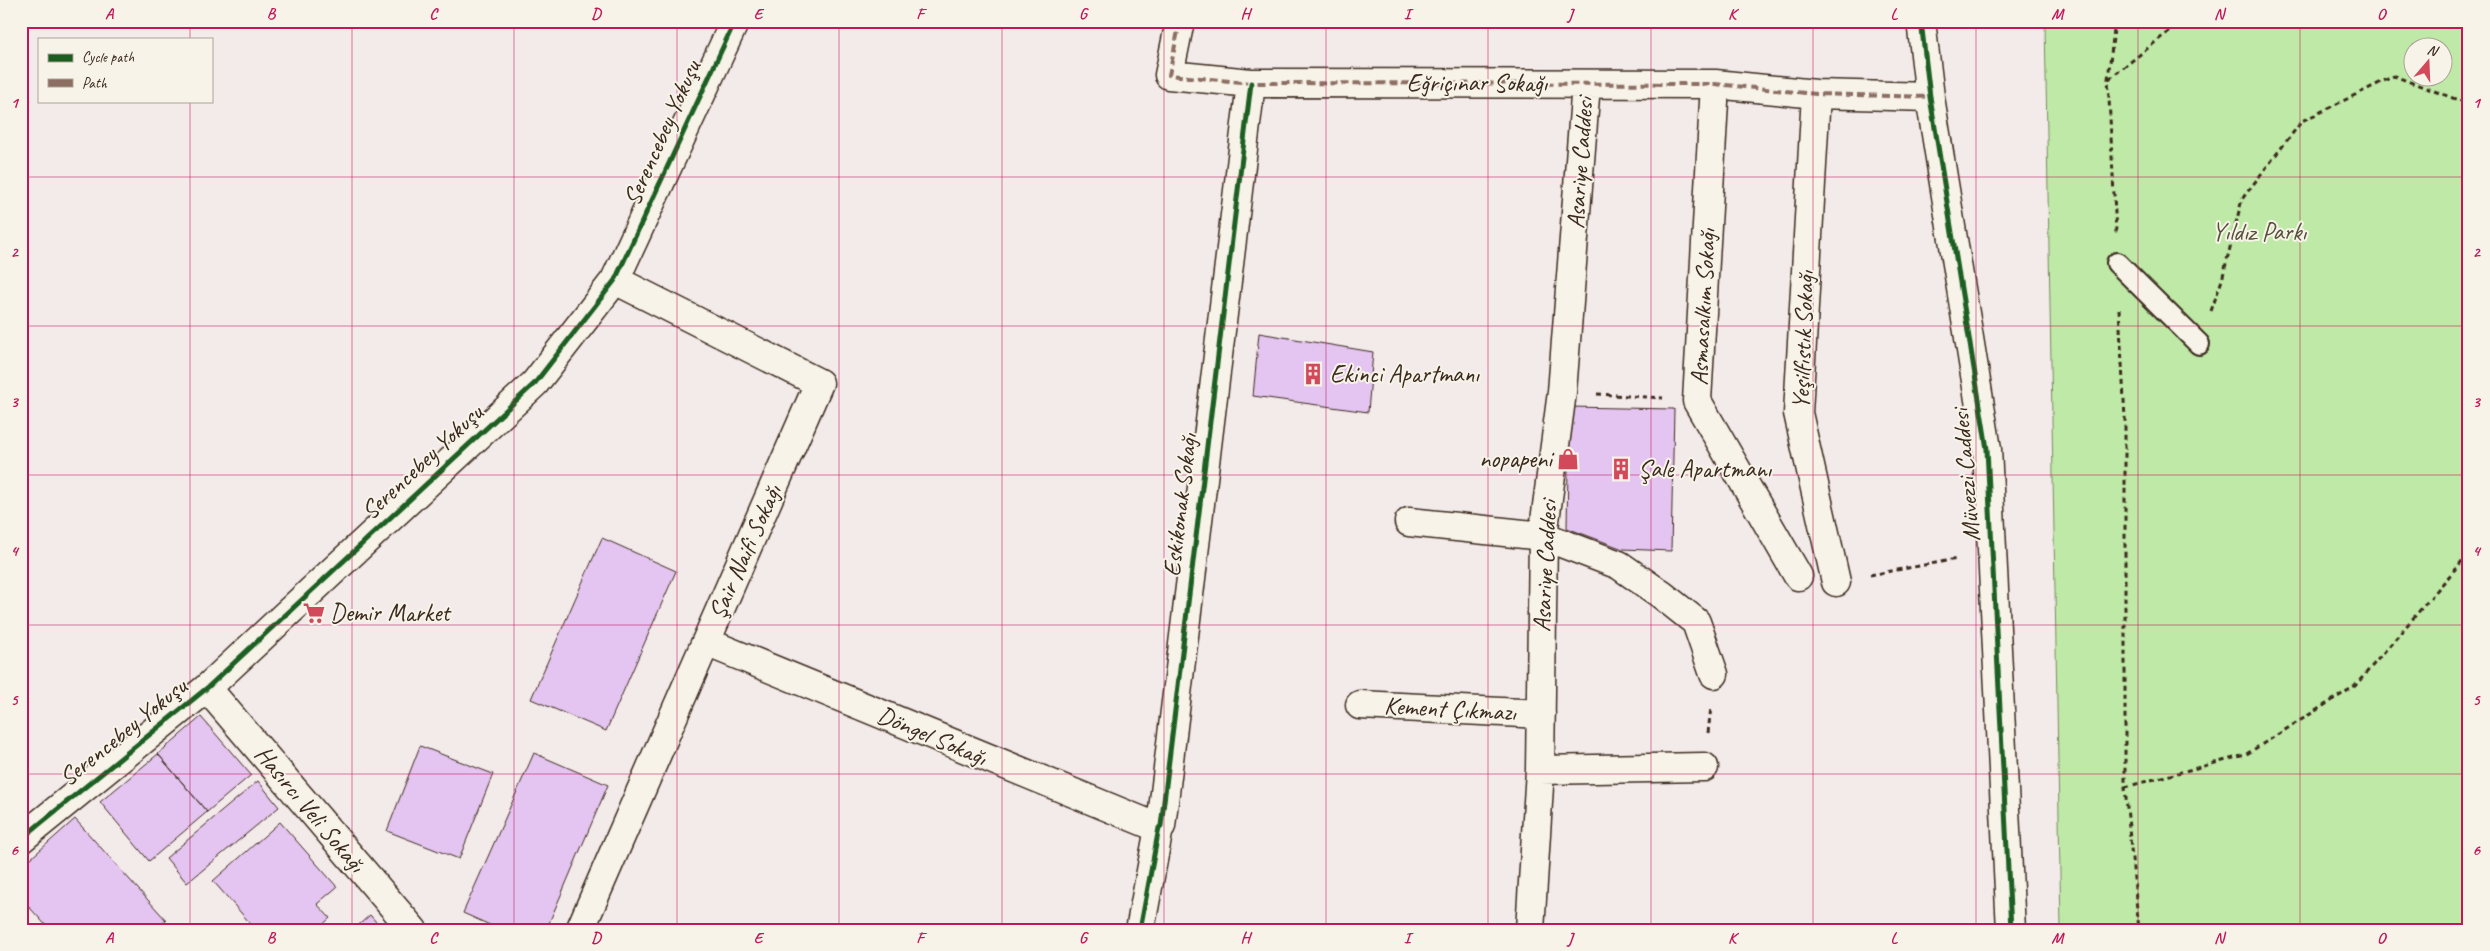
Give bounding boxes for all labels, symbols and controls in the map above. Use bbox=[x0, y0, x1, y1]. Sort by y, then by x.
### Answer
text: A bbox=[105, 4, 115, 24]
text: B bbox=[267, 4, 277, 24]
text: C bbox=[429, 4, 439, 24]
text: D bbox=[591, 4, 602, 24]
text: E bbox=[754, 4, 765, 24]
text: F bbox=[916, 4, 927, 24]
text: G bbox=[1079, 4, 1089, 24]
text: H bbox=[1240, 4, 1252, 24]
text: I bbox=[1404, 4, 1414, 24]
text: J bbox=[1566, 4, 1575, 24]
text: K bbox=[1728, 4, 1740, 24]
text: L bbox=[1891, 4, 1899, 24]
text: M bbox=[2051, 4, 2065, 24]
text: N bbox=[2214, 4, 2227, 24]
text: O bbox=[2377, 4, 2387, 24]
legend bbox=[38, 38, 212, 102]
north arrow bbox=[2402, 38, 2452, 88]
text: N bbox=[2425, 41, 2441, 60]
text: Cycle path bbox=[82, 48, 134, 67]
street label: Serencebey Yokuşu bbox=[616, 54, 709, 210]
street label: Eğriçınar Sokağı bbox=[1407, 67, 1549, 99]
text: Path bbox=[82, 74, 108, 93]
text: 1 bbox=[10, 93, 19, 113]
street label: Asariye Caddesi bbox=[1559, 93, 1601, 230]
text: 1 bbox=[2472, 93, 2481, 113]
park label: Yıldız Parkı bbox=[2212, 216, 2307, 248]
street label: Asmasalkım Sokağı bbox=[1683, 226, 1723, 386]
text: 2 bbox=[10, 242, 19, 262]
text: 2 bbox=[2472, 242, 2481, 262]
street label: Yeşilfıstık Sokağı bbox=[1785, 269, 1821, 410]
place label: Ekinci Apartmanı bbox=[1330, 358, 1480, 390]
building icon: Ekinci Apartmanı bbox=[1300, 361, 1326, 387]
text: 3 bbox=[10, 392, 19, 412]
text: 3 bbox=[2472, 392, 2481, 412]
street label: Serencebey Yokuşu bbox=[354, 396, 491, 527]
street label: Müvezzi Caddesi bbox=[1944, 404, 1988, 543]
street label: Eskikonak Sokağı bbox=[1155, 430, 1205, 578]
place label: nopapeni bbox=[1479, 443, 1555, 475]
shop icon: nopapeni bbox=[1555, 446, 1581, 472]
place label: Şale Apartmanı bbox=[1638, 453, 1772, 485]
building icon: Şale Apartmanı bbox=[1608, 456, 1634, 482]
street label: Şair Naifi Sokağı bbox=[701, 478, 789, 624]
street label: Asariye Caddesi bbox=[1526, 496, 1565, 633]
text: 4 bbox=[10, 541, 19, 561]
text: 4 bbox=[2472, 541, 2481, 561]
place label: Demir Market bbox=[330, 597, 452, 629]
supermarket icon: Demir Market bbox=[301, 600, 327, 626]
street label: Serencebey Yokuşu bbox=[53, 670, 195, 793]
text: 5 bbox=[11, 690, 20, 710]
street label: Kement Çıkmazı bbox=[1383, 690, 1518, 728]
text: 5 bbox=[2473, 690, 2482, 710]
street label: Döngel Sokağı bbox=[872, 699, 993, 774]
street label: Hasırcı Veli Sokağı bbox=[248, 739, 373, 880]
text: 6 bbox=[10, 840, 19, 860]
text: 6 bbox=[2472, 840, 2481, 860]
text: A bbox=[105, 928, 115, 948]
text: B bbox=[267, 928, 277, 948]
text: C bbox=[429, 928, 439, 948]
text: D bbox=[591, 928, 602, 948]
text: E bbox=[754, 928, 765, 948]
text: F bbox=[916, 928, 927, 948]
text: G bbox=[1079, 928, 1089, 948]
text: H bbox=[1240, 928, 1252, 948]
text: I bbox=[1404, 928, 1414, 948]
text: J bbox=[1566, 928, 1575, 948]
text: K bbox=[1728, 928, 1740, 948]
text: L bbox=[1891, 928, 1899, 948]
text: M bbox=[2051, 928, 2065, 948]
text: N bbox=[2214, 928, 2227, 948]
text: O bbox=[2377, 928, 2387, 948]

